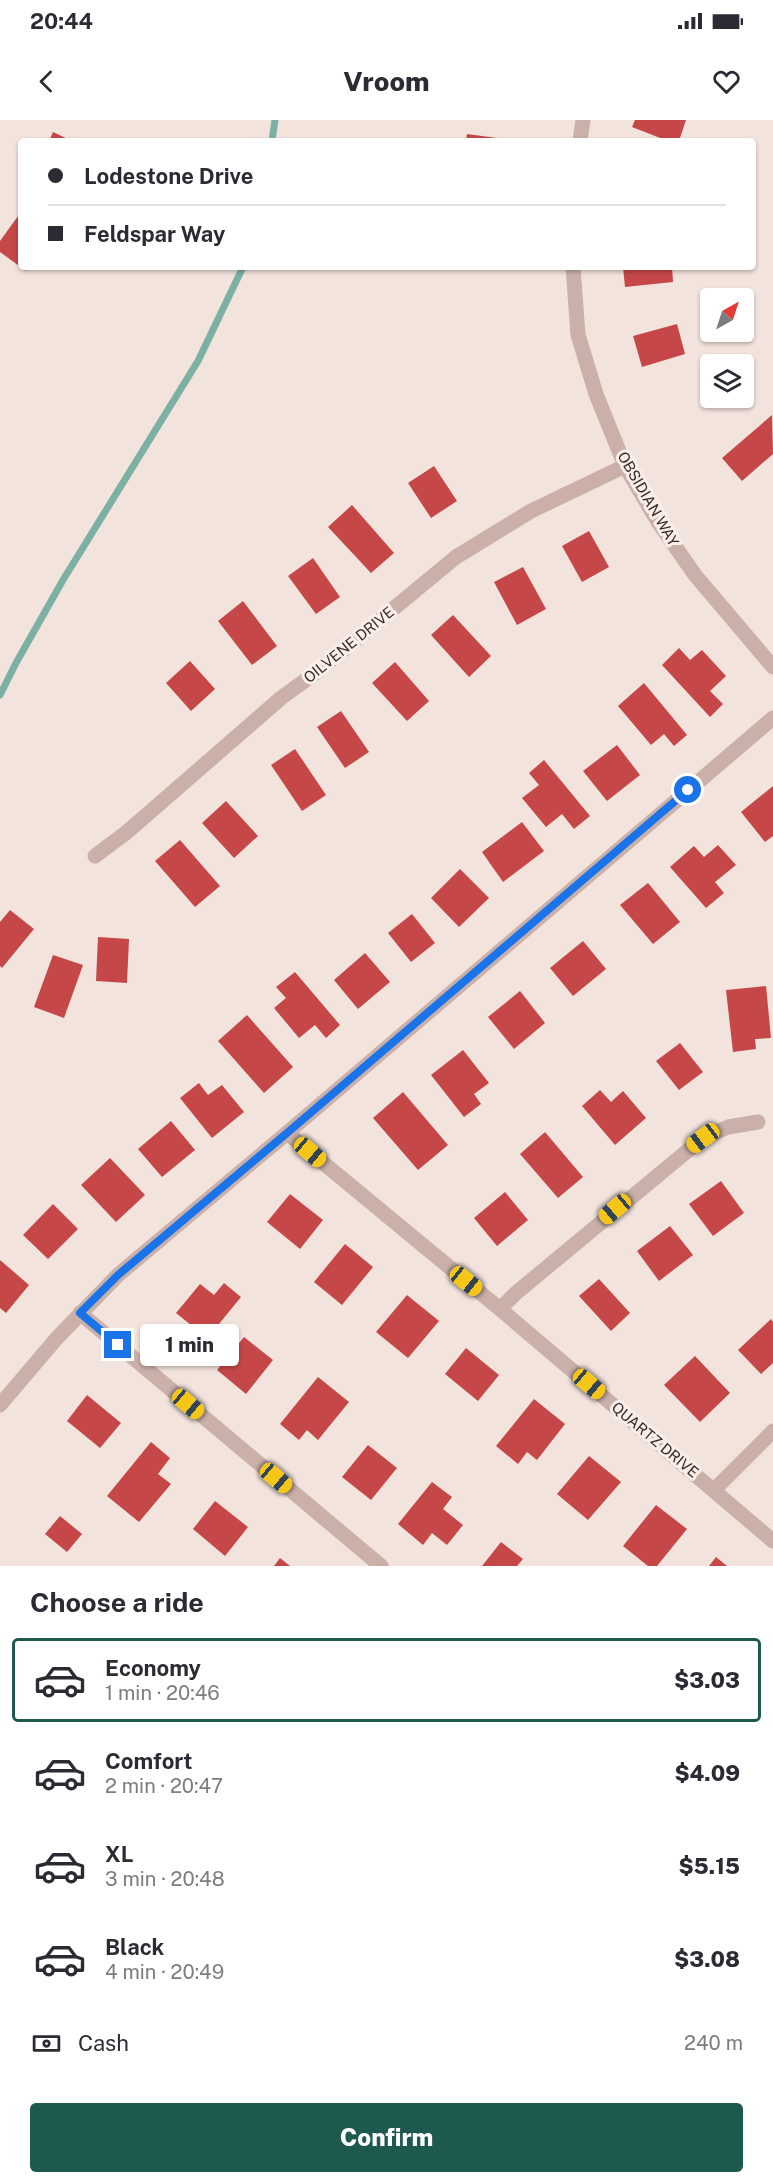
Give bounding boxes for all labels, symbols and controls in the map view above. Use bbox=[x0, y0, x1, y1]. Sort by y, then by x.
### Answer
text: 20:44 bbox=[30, 8, 93, 34]
icon: back bbox=[30, 65, 63, 98]
text: Vroom bbox=[343, 65, 430, 97]
icon: heart bbox=[710, 65, 743, 98]
text: Lodestone Drive bbox=[84, 163, 253, 189]
text: Feldspar Way bbox=[84, 221, 225, 247]
north arrow bbox=[700, 288, 754, 342]
map controls bbox=[700, 288, 754, 408]
button: layers bbox=[700, 354, 754, 408]
street label: OBSIDIAN WAY bbox=[614, 448, 682, 549]
street label: OILVENE DRIVE bbox=[300, 603, 397, 686]
route start bbox=[674, 776, 701, 803]
car bbox=[683, 1120, 723, 1156]
car bbox=[290, 1134, 330, 1170]
car bbox=[595, 1191, 635, 1227]
car bbox=[446, 1263, 486, 1299]
callout: 1 min bbox=[139, 1324, 238, 1366]
route end bbox=[104, 1331, 131, 1358]
text: 1 min bbox=[165, 1333, 214, 1357]
car bbox=[569, 1366, 609, 1402]
car bbox=[168, 1386, 208, 1422]
street label: QUARTZ DRIVE bbox=[608, 1398, 702, 1481]
car bbox=[256, 1460, 296, 1496]
text: Choose a ride bbox=[30, 1586, 204, 1618]
icon: car bbox=[33, 1653, 87, 1707]
text: Economy bbox=[105, 1655, 201, 1681]
text: $3.03 bbox=[674, 1667, 740, 1693]
text: 1 min · 20:46 bbox=[105, 1681, 220, 1705]
icon: car bbox=[33, 1746, 87, 1800]
text: Comfort bbox=[105, 1748, 192, 1774]
text: $4.09 bbox=[674, 1760, 740, 1786]
text: 2 min · 20:47 bbox=[105, 1774, 223, 1798]
icon: car bbox=[33, 1839, 87, 1893]
text: XL bbox=[105, 1841, 133, 1867]
text: $5.15 bbox=[678, 1853, 740, 1879]
text: 3 min · 20:48 bbox=[105, 1867, 225, 1891]
icon: car bbox=[33, 1932, 87, 1986]
text: Black bbox=[105, 1934, 164, 1960]
text: $3.08 bbox=[674, 1946, 740, 1972]
text: 4 min · 20:49 bbox=[105, 1960, 224, 1984]
icon: cash bbox=[30, 2027, 63, 2060]
text: Cash bbox=[78, 2030, 129, 2056]
text: 240 m bbox=[684, 2031, 743, 2055]
button: Confirm bbox=[30, 2103, 743, 2172]

